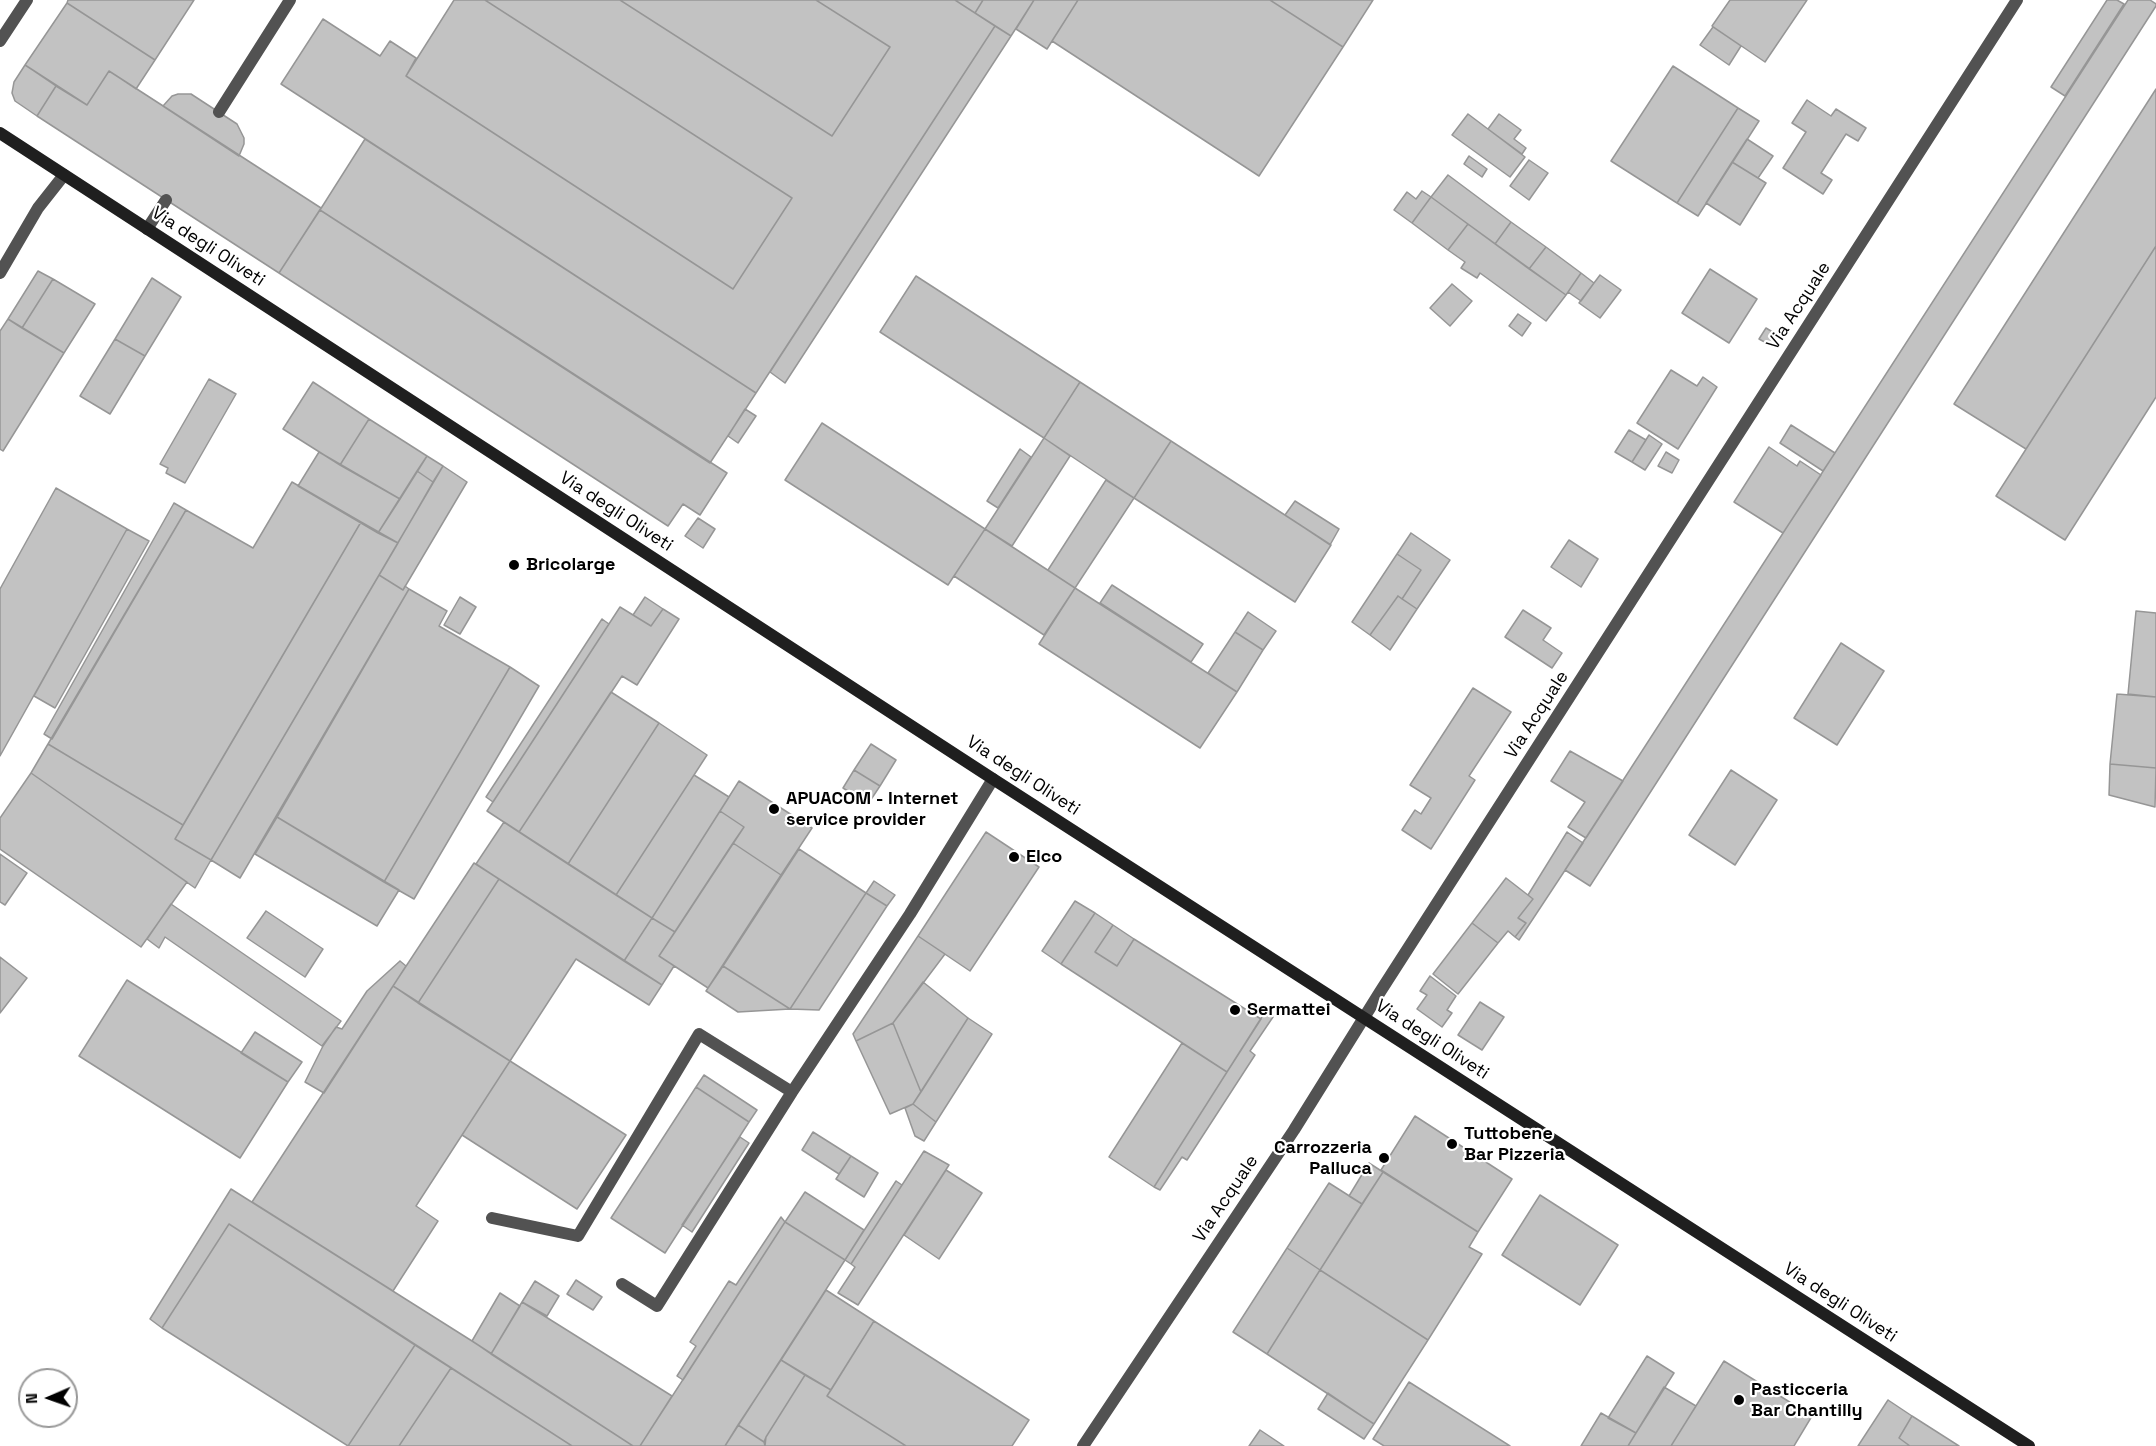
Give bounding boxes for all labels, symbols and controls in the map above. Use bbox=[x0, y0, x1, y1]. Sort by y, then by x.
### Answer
street label: Via degli Oliveti bbox=[147, 202, 269, 292]
street label: Via Acquale bbox=[1763, 258, 1835, 354]
street label: Via degli Oliveti bbox=[555, 467, 677, 557]
place label: Bricolarge bbox=[526, 554, 615, 576]
marker: Bricolarge bbox=[507, 558, 521, 572]
street label: Via Acquale bbox=[1501, 667, 1573, 763]
street label: Via degli Oliveti bbox=[962, 731, 1084, 821]
place label: APUACOM - Internet service provider bbox=[786, 788, 958, 830]
marker: APUACOM - Internet service provider bbox=[767, 802, 781, 816]
place label: Elco bbox=[1026, 846, 1062, 868]
marker: Elco bbox=[1007, 850, 1021, 864]
street label: Via degli Oliveti bbox=[1371, 995, 1493, 1085]
place label: Sermattei bbox=[1247, 999, 1330, 1021]
marker: Sermattei bbox=[1228, 1003, 1242, 1017]
place label: Tuttobene Bar Pizzeria bbox=[1464, 1123, 1565, 1166]
place label: Carrozzeria Palluca bbox=[1274, 1137, 1372, 1180]
marker: Tuttobene Bar Pizzeria bbox=[1445, 1137, 1459, 1151]
street label: Via Acquale bbox=[1189, 1151, 1263, 1247]
marker: Carrozzeria Palluca bbox=[1377, 1151, 1391, 1165]
street label: Via degli Oliveti bbox=[1779, 1258, 1901, 1348]
north arrow bbox=[18, 1368, 78, 1428]
place label: Pasticceria Bar Chantilly bbox=[1751, 1379, 1863, 1422]
text: N bbox=[21, 1393, 42, 1404]
marker: Pasticceria Bar Chantilly bbox=[1732, 1393, 1746, 1407]

